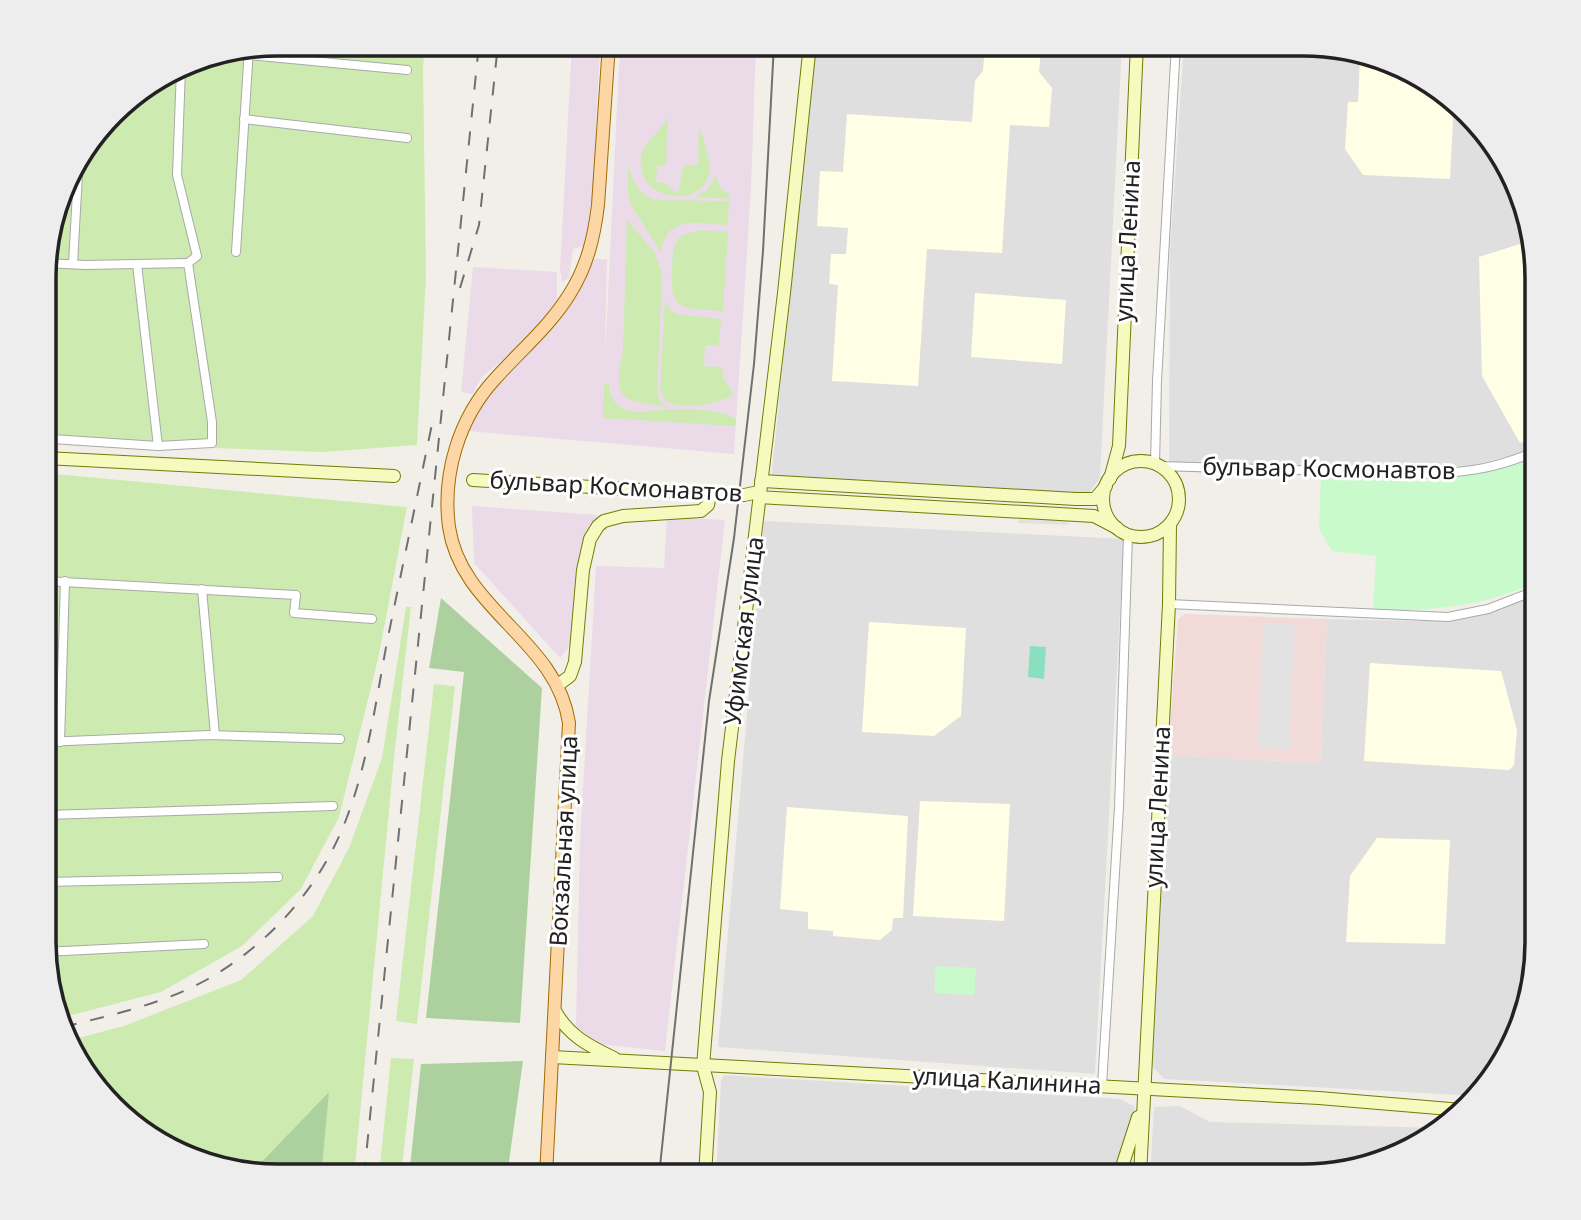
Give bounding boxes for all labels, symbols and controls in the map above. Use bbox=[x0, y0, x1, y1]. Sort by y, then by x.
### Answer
street label: улица Ленина bbox=[1106, 159, 1147, 323]
street label: бульвар Космонавтов bbox=[1202, 449, 1456, 486]
street label: бульвар Космонавтов bbox=[489, 462, 743, 509]
street label: Уфимская улица bbox=[715, 535, 770, 727]
street label: улица Ленина bbox=[1136, 725, 1177, 889]
street label: Вокзальная улица bbox=[541, 735, 585, 947]
street label: улица Калинина bbox=[912, 1058, 1102, 1101]

